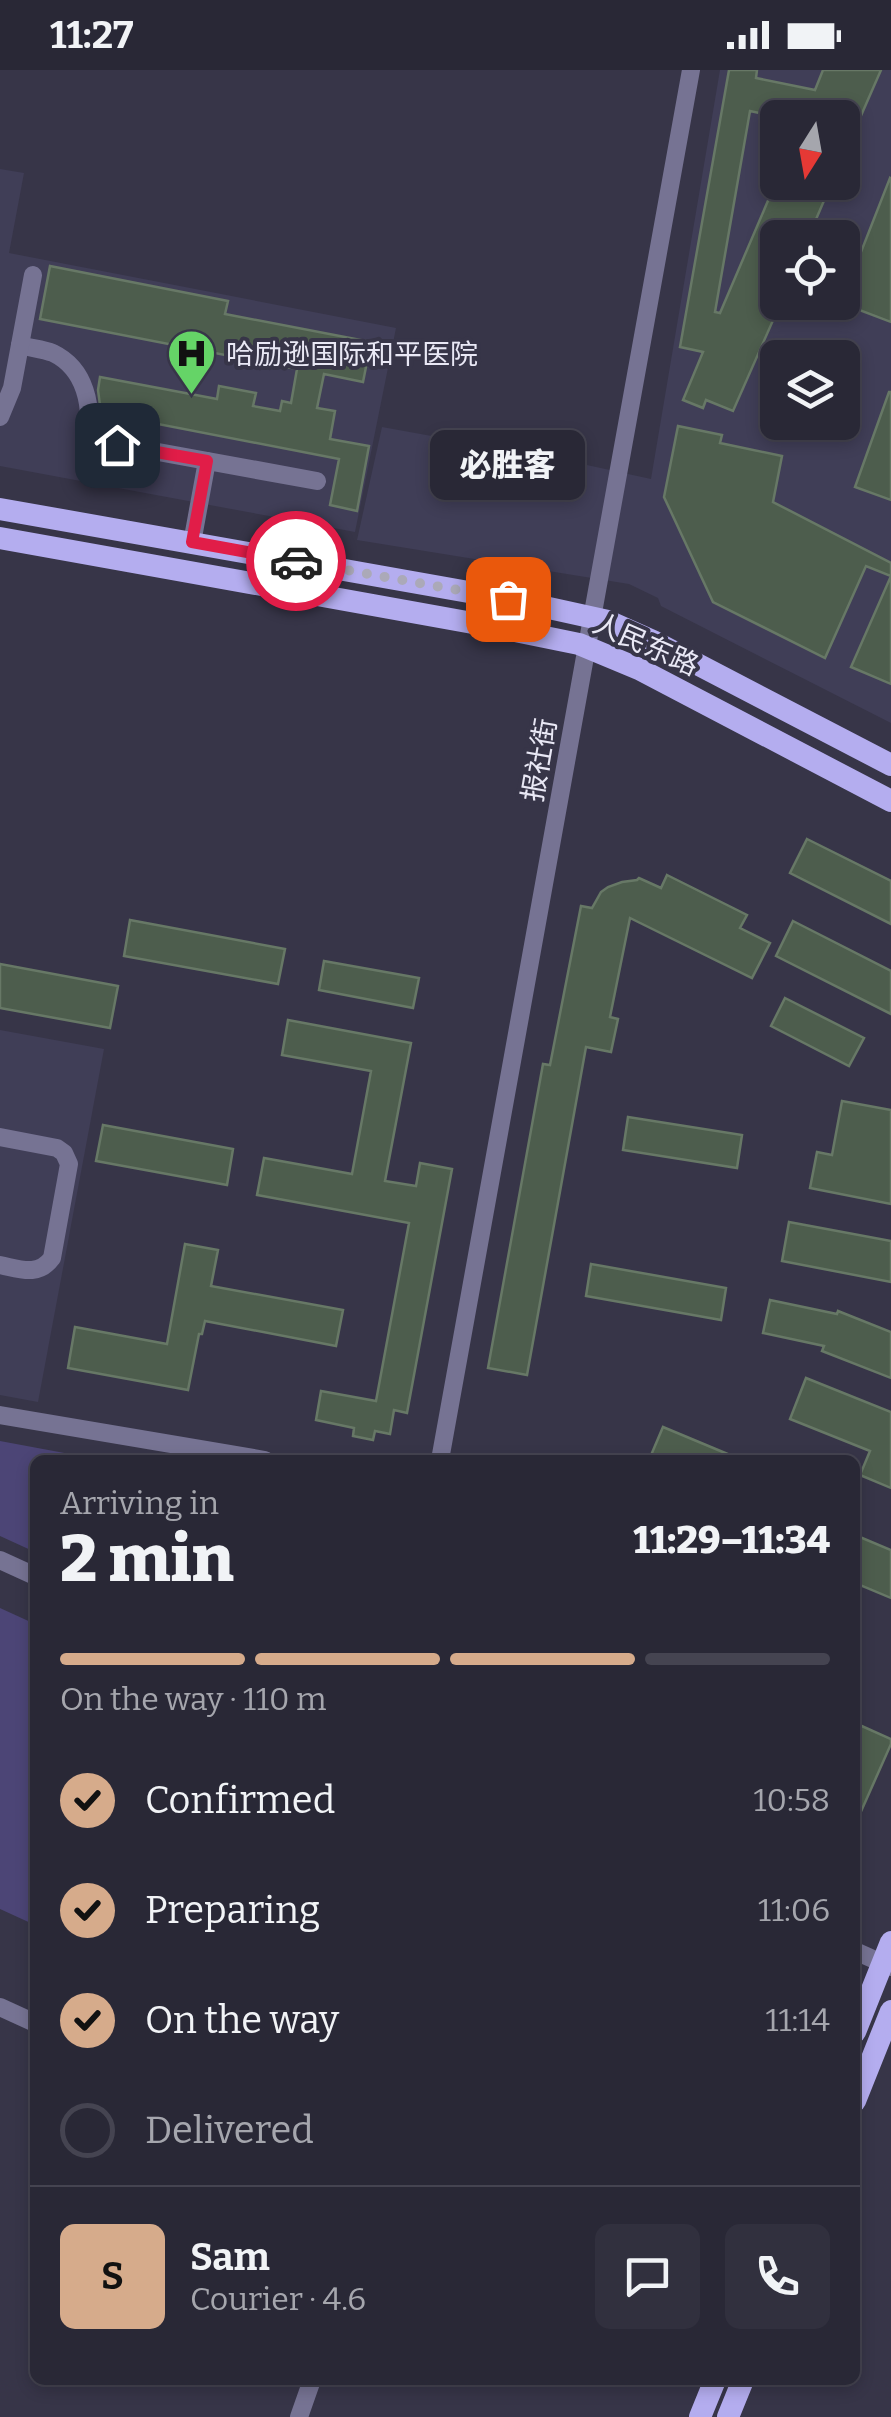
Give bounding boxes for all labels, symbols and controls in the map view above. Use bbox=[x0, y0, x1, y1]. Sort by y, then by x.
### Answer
text: 11:27 bbox=[50, 12, 133, 58]
north arrow bbox=[760, 100, 860, 200]
map controls bbox=[760, 100, 860, 440]
button: locate bbox=[760, 220, 860, 320]
hospital icon: 哈励逊国际和平医院 bbox=[165, 328, 217, 396]
place label: 哈励逊国际和平医院 bbox=[226, 338, 478, 371]
button: layers bbox=[760, 340, 860, 440]
pin bbox=[75, 403, 160, 488]
icon: home bbox=[90, 418, 145, 473]
callout: 必胜客 bbox=[430, 429, 586, 499]
text: 必胜客 bbox=[459, 446, 556, 484]
courier bbox=[246, 511, 346, 611]
icon: car bbox=[269, 534, 324, 589]
pin bbox=[466, 557, 551, 642]
icon: bag bbox=[481, 572, 536, 627]
street label: 人民东路 bbox=[588, 607, 704, 682]
street label: 报社街 bbox=[516, 716, 563, 804]
text: Arriving in bbox=[60, 1484, 219, 1522]
text: 11:29–11:34 bbox=[633, 1517, 830, 1563]
text: 2 min bbox=[60, 1520, 234, 1598]
text: On the way · 110 m bbox=[60, 1680, 326, 1718]
icon: check bbox=[60, 1773, 115, 1828]
text: Confirmed bbox=[145, 1777, 335, 1823]
text: 10:58 bbox=[753, 1781, 830, 1819]
icon: check bbox=[60, 1883, 115, 1938]
text: Preparing bbox=[145, 1887, 320, 1933]
text: 11:06 bbox=[758, 1891, 830, 1929]
icon: check bbox=[60, 1993, 115, 2048]
text: On the way bbox=[145, 1997, 339, 2043]
text: 11:14 bbox=[766, 2001, 830, 2039]
text: Delivered bbox=[145, 2107, 314, 2153]
button: chat bbox=[595, 2224, 700, 2329]
button: phone bbox=[725, 2224, 830, 2329]
text: Sam bbox=[190, 2234, 270, 2280]
text: S bbox=[101, 2253, 124, 2299]
text: Courier · 4.6 bbox=[190, 2280, 366, 2318]

